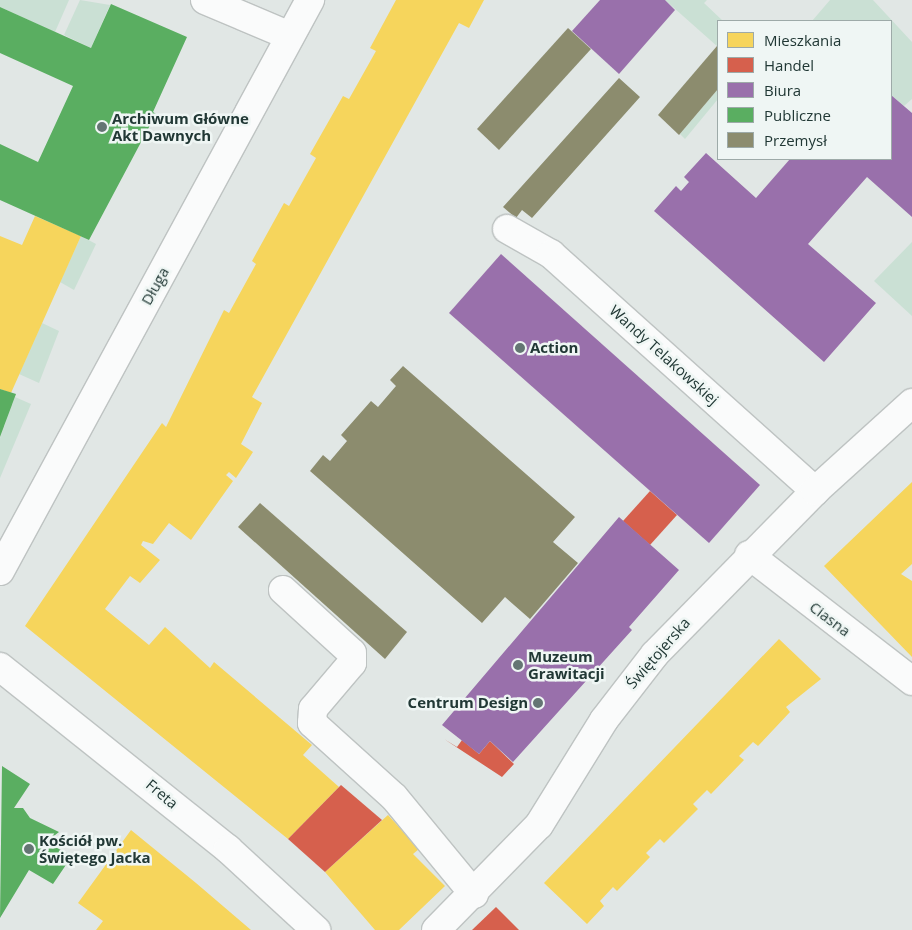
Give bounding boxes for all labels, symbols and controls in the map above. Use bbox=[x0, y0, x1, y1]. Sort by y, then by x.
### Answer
legend bbox=[717, 20, 892, 160]
text: Mieszkania bbox=[764, 30, 841, 50]
text: Handel bbox=[764, 55, 814, 75]
text: Biura bbox=[764, 80, 801, 100]
text: Publiczne bbox=[764, 105, 831, 125]
place label: Archiwum Główne Akt Dawnych bbox=[112, 109, 249, 144]
marker: Archiwum Główne Akt Dawnych bbox=[96, 121, 108, 133]
text: Przemysł bbox=[764, 130, 827, 150]
street label: Długa bbox=[137, 264, 173, 308]
street label: Wandy Telakowskiej bbox=[606, 301, 722, 409]
place label: Action bbox=[530, 339, 578, 357]
marker: Action bbox=[514, 342, 526, 354]
street label: Ciasna bbox=[806, 598, 854, 640]
street label: Świętojerska bbox=[622, 614, 694, 692]
place label: Muzeum Grawitacji bbox=[528, 647, 605, 682]
marker: Muzeum Grawitacji bbox=[512, 659, 524, 671]
place label: Centrum Design bbox=[408, 694, 528, 712]
marker: Centrum Design bbox=[532, 697, 544, 709]
street label: Freta bbox=[142, 776, 182, 812]
place label: Kościół pw. Świętego Jacka bbox=[39, 831, 151, 866]
marker: Kościół pw. Świętego Jacka bbox=[23, 843, 35, 855]

